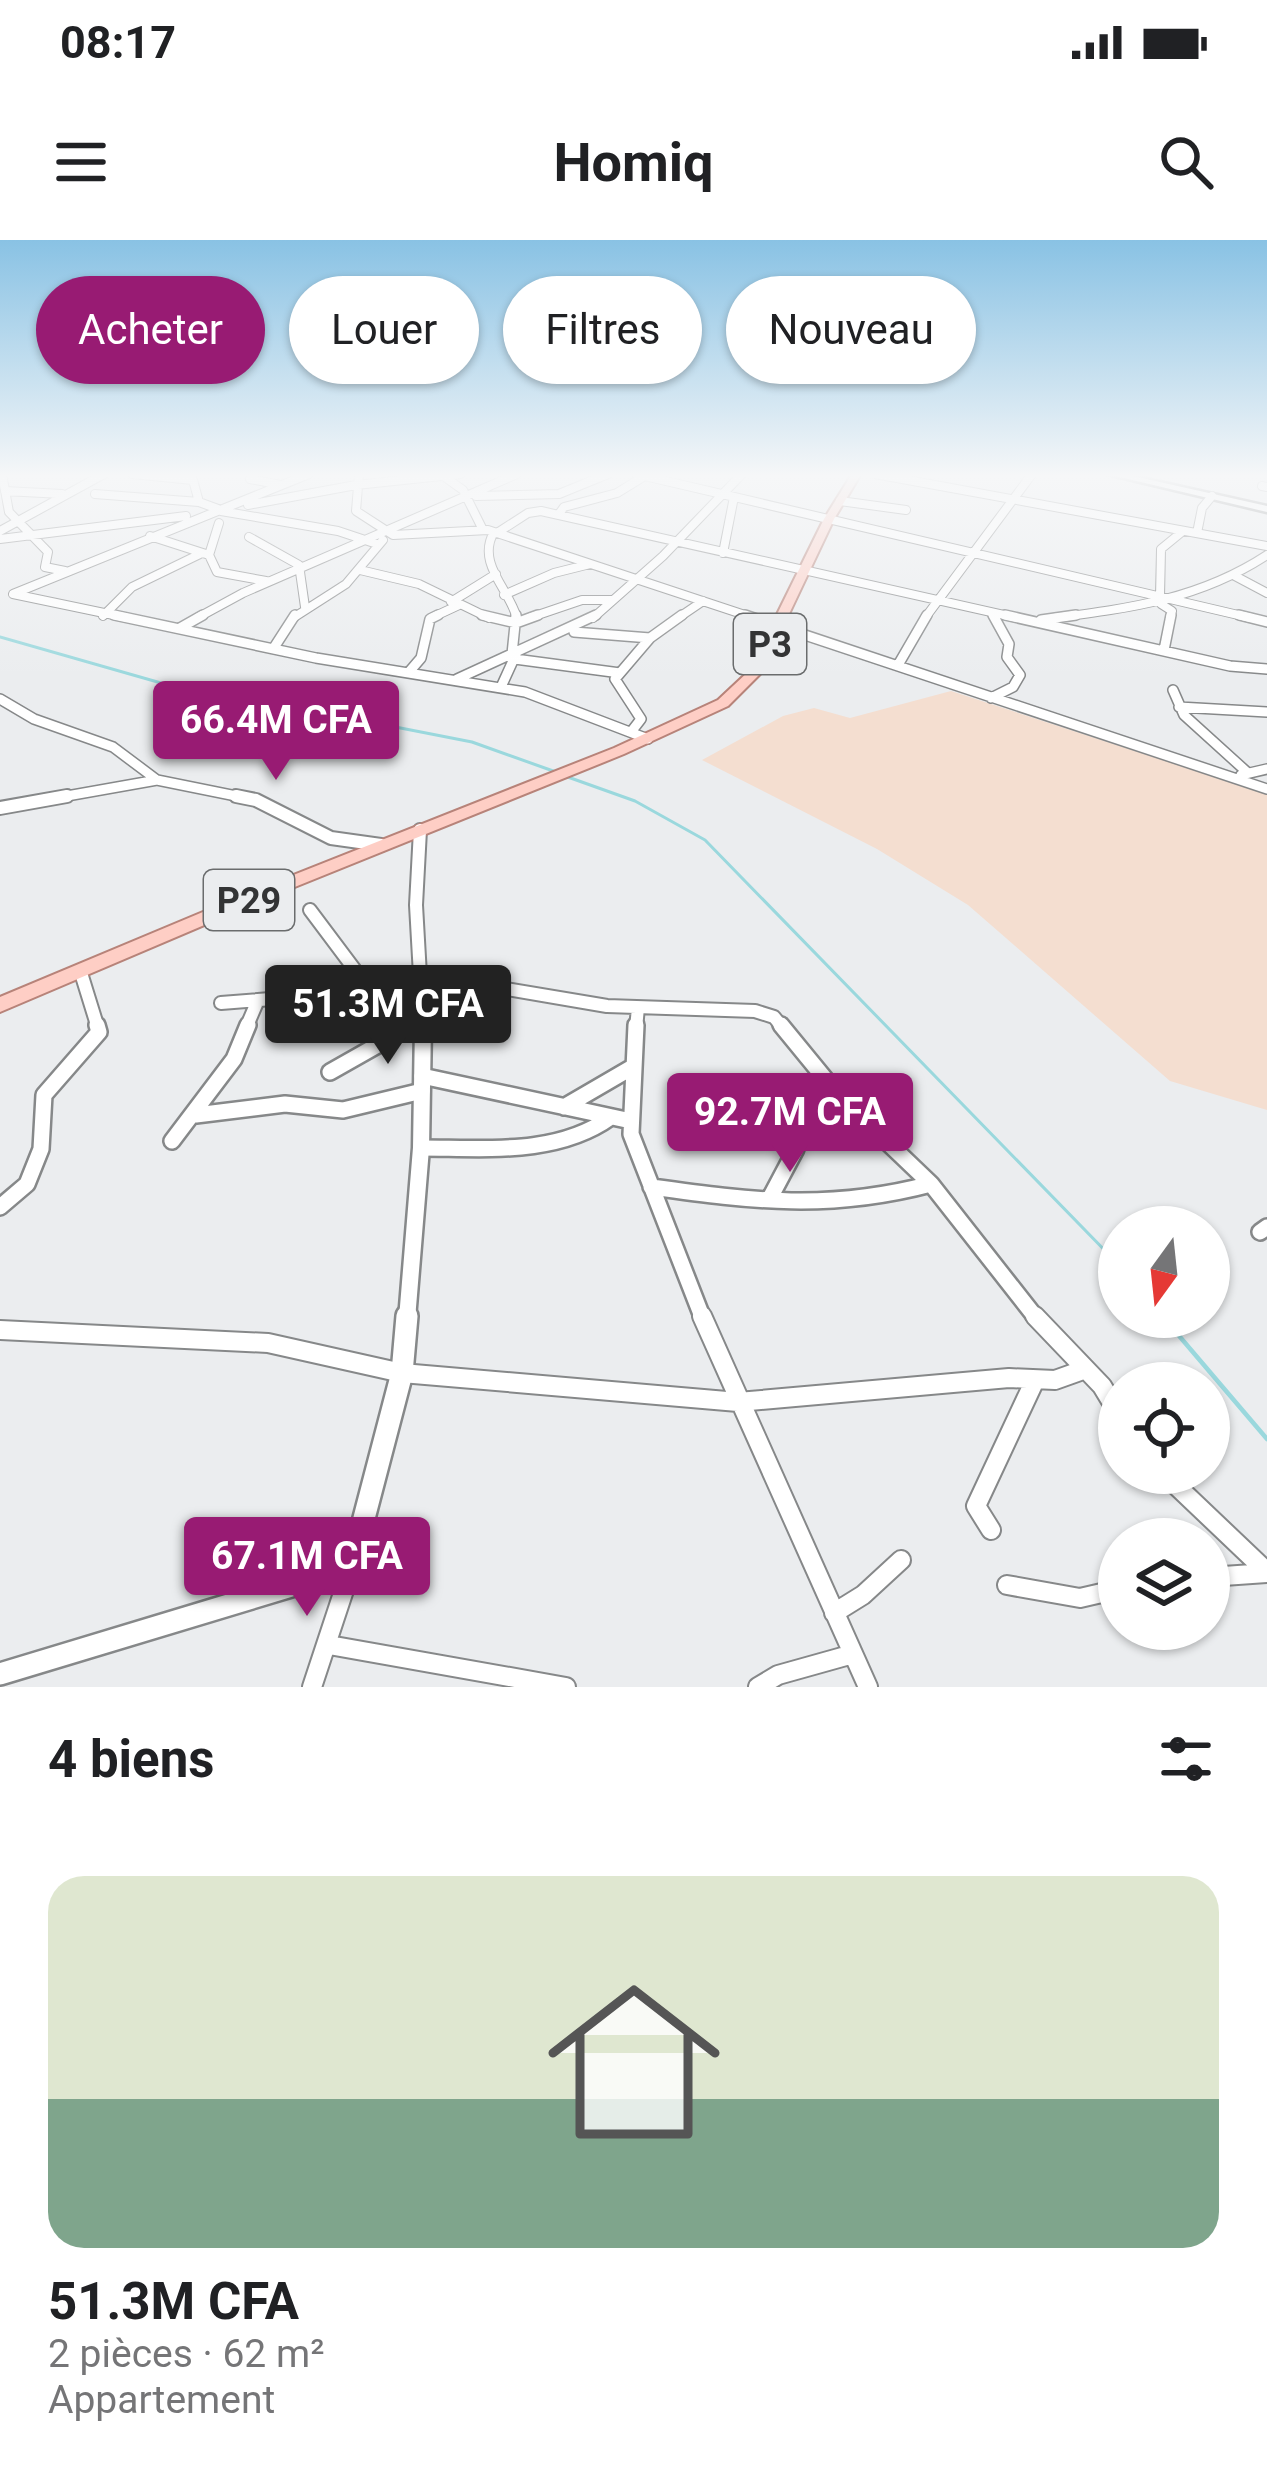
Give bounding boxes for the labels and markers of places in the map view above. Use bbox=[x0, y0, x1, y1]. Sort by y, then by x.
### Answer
pin: 66.4M CFA bbox=[139, 681, 413, 783]
pin: 51.3M CFA bbox=[251, 965, 525, 1067]
pin: 92.7M CFA bbox=[653, 1073, 927, 1175]
pin: 67.1M CFA bbox=[170, 1517, 444, 1619]

